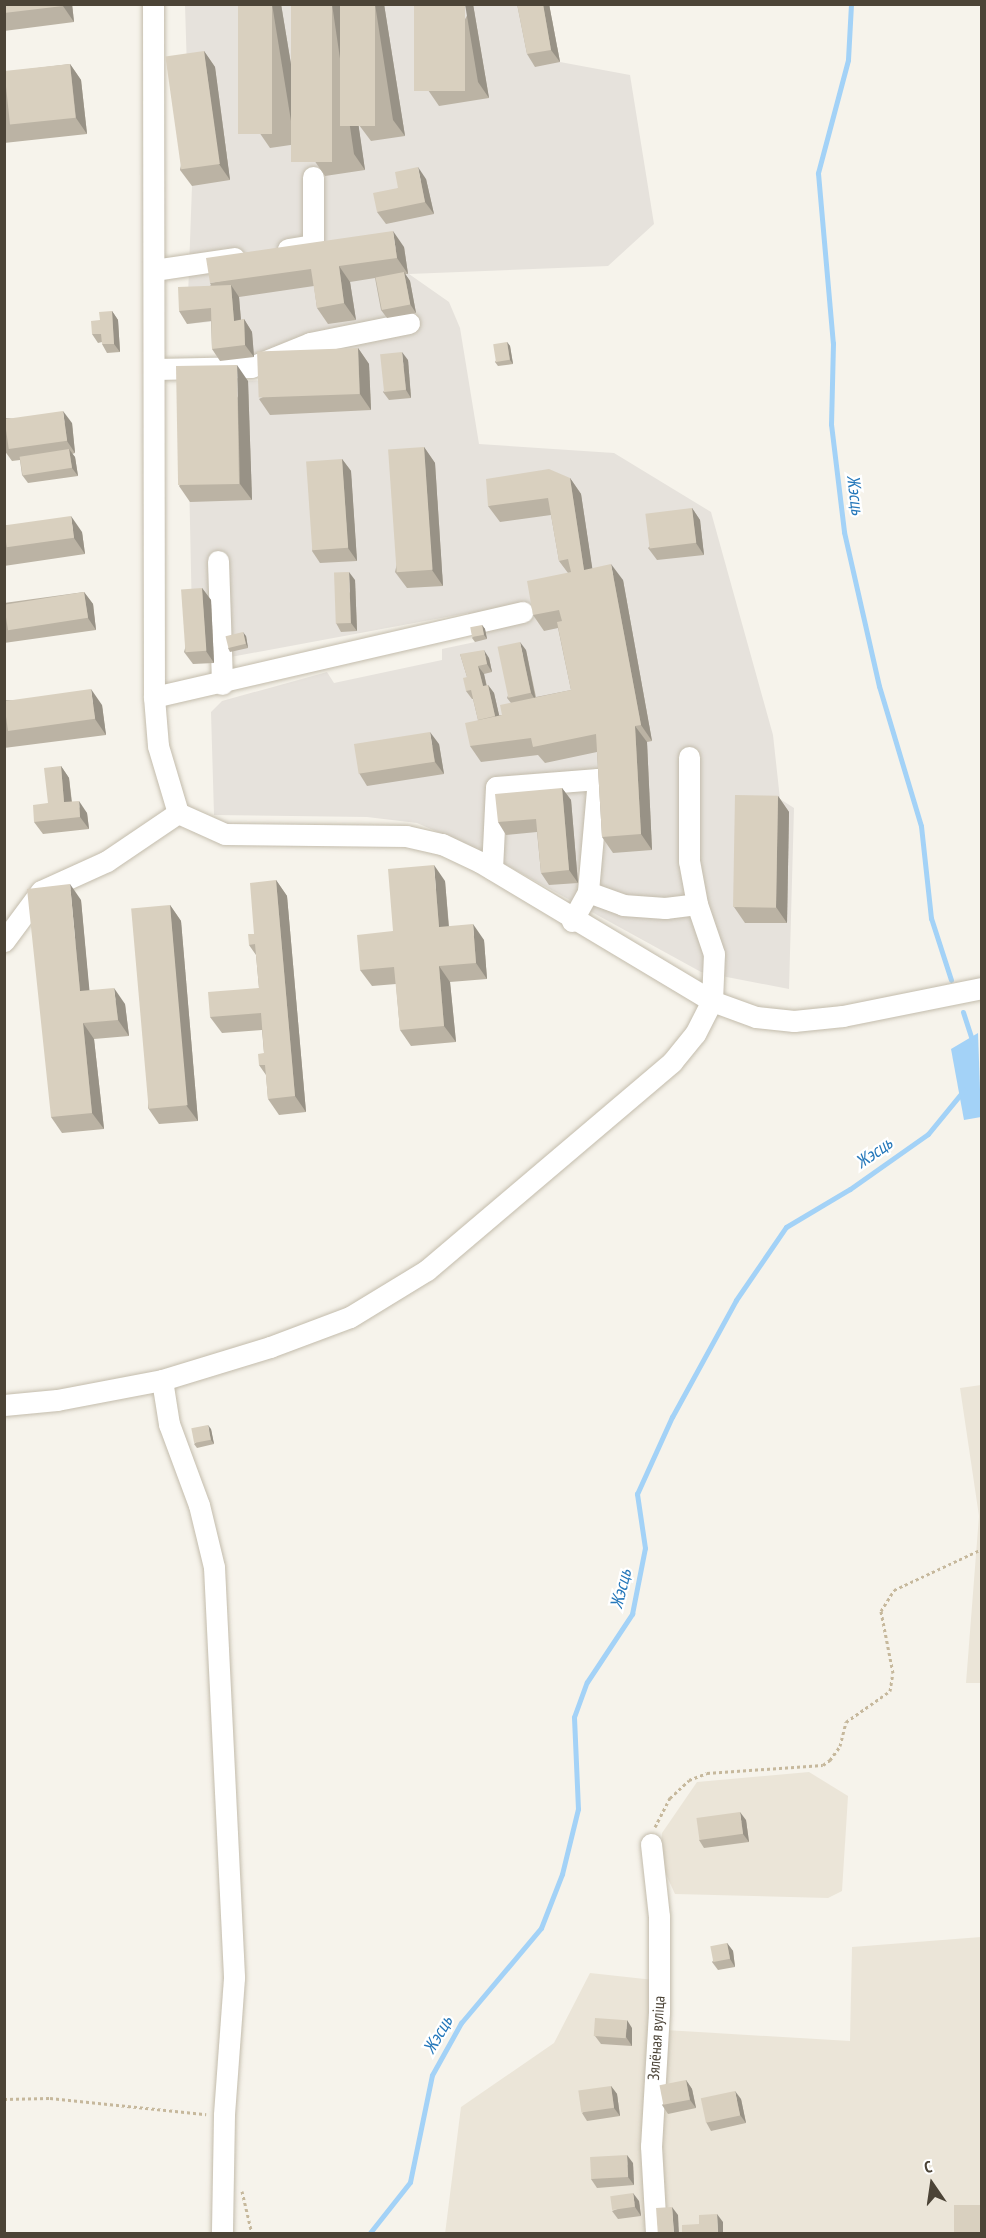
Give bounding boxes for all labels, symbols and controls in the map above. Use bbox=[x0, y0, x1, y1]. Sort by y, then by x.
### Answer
water label: Жэсць bbox=[842, 474, 868, 516]
water label: Жэсць bbox=[852, 1133, 896, 1173]
water label: Жэсць bbox=[606, 1567, 636, 1611]
street label: Зялёная вуліца bbox=[643, 1995, 669, 2081]
water label: Жэсць bbox=[419, 2012, 457, 2058]
north arrow bbox=[902, 2154, 962, 2214]
text: С bbox=[922, 2156, 934, 2177]

